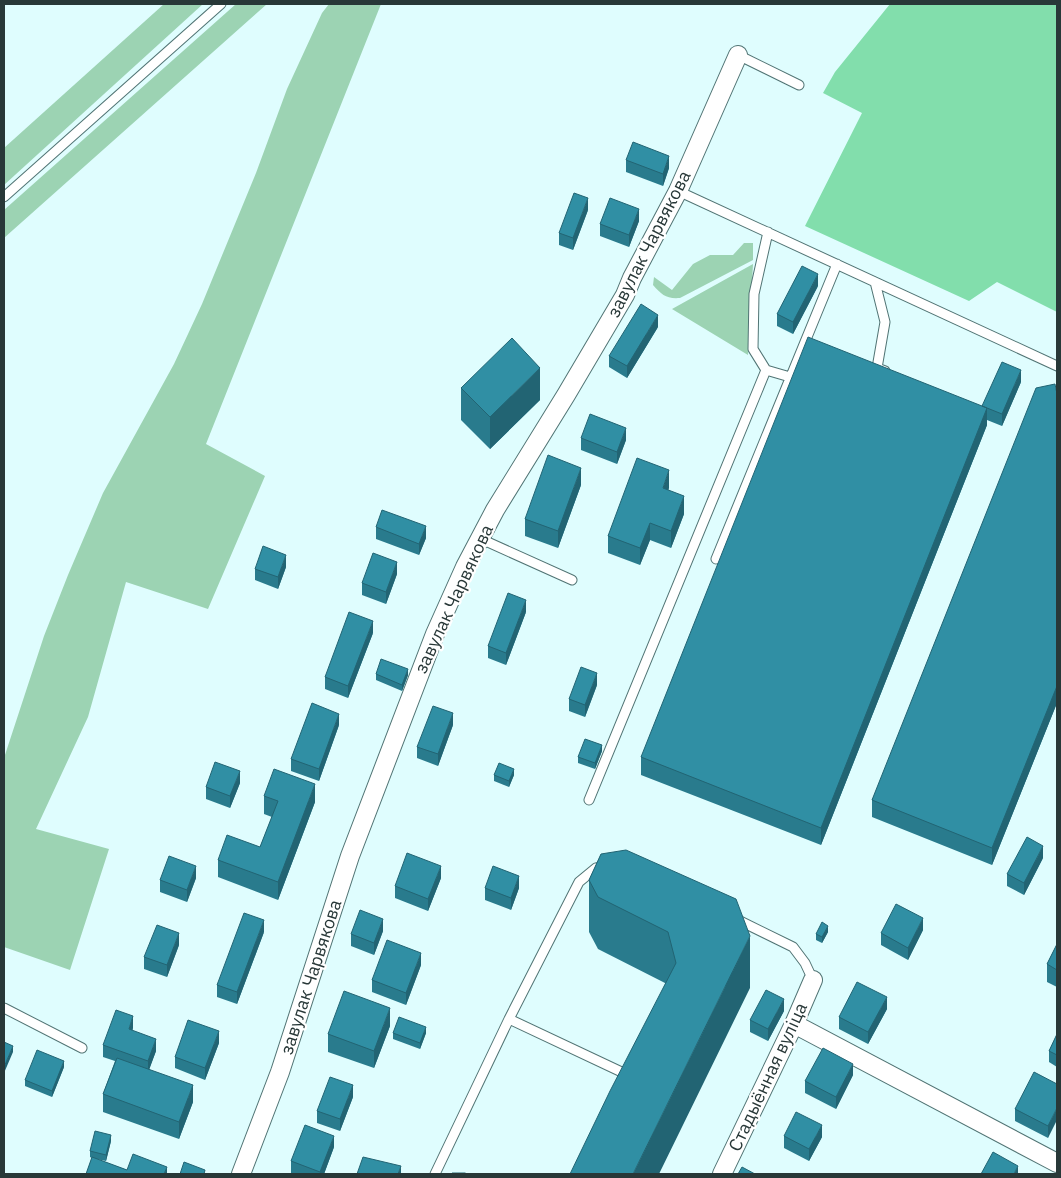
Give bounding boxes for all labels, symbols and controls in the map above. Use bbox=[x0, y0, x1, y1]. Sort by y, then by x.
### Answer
street label: завулак Чарвякова bbox=[602, 166, 696, 321]
street label: завулак Чарвякова bbox=[409, 520, 498, 677]
street label: завулак Чарвякова bbox=[275, 896, 347, 1057]
street label: Стадыённая вуліца bbox=[723, 998, 812, 1155]

